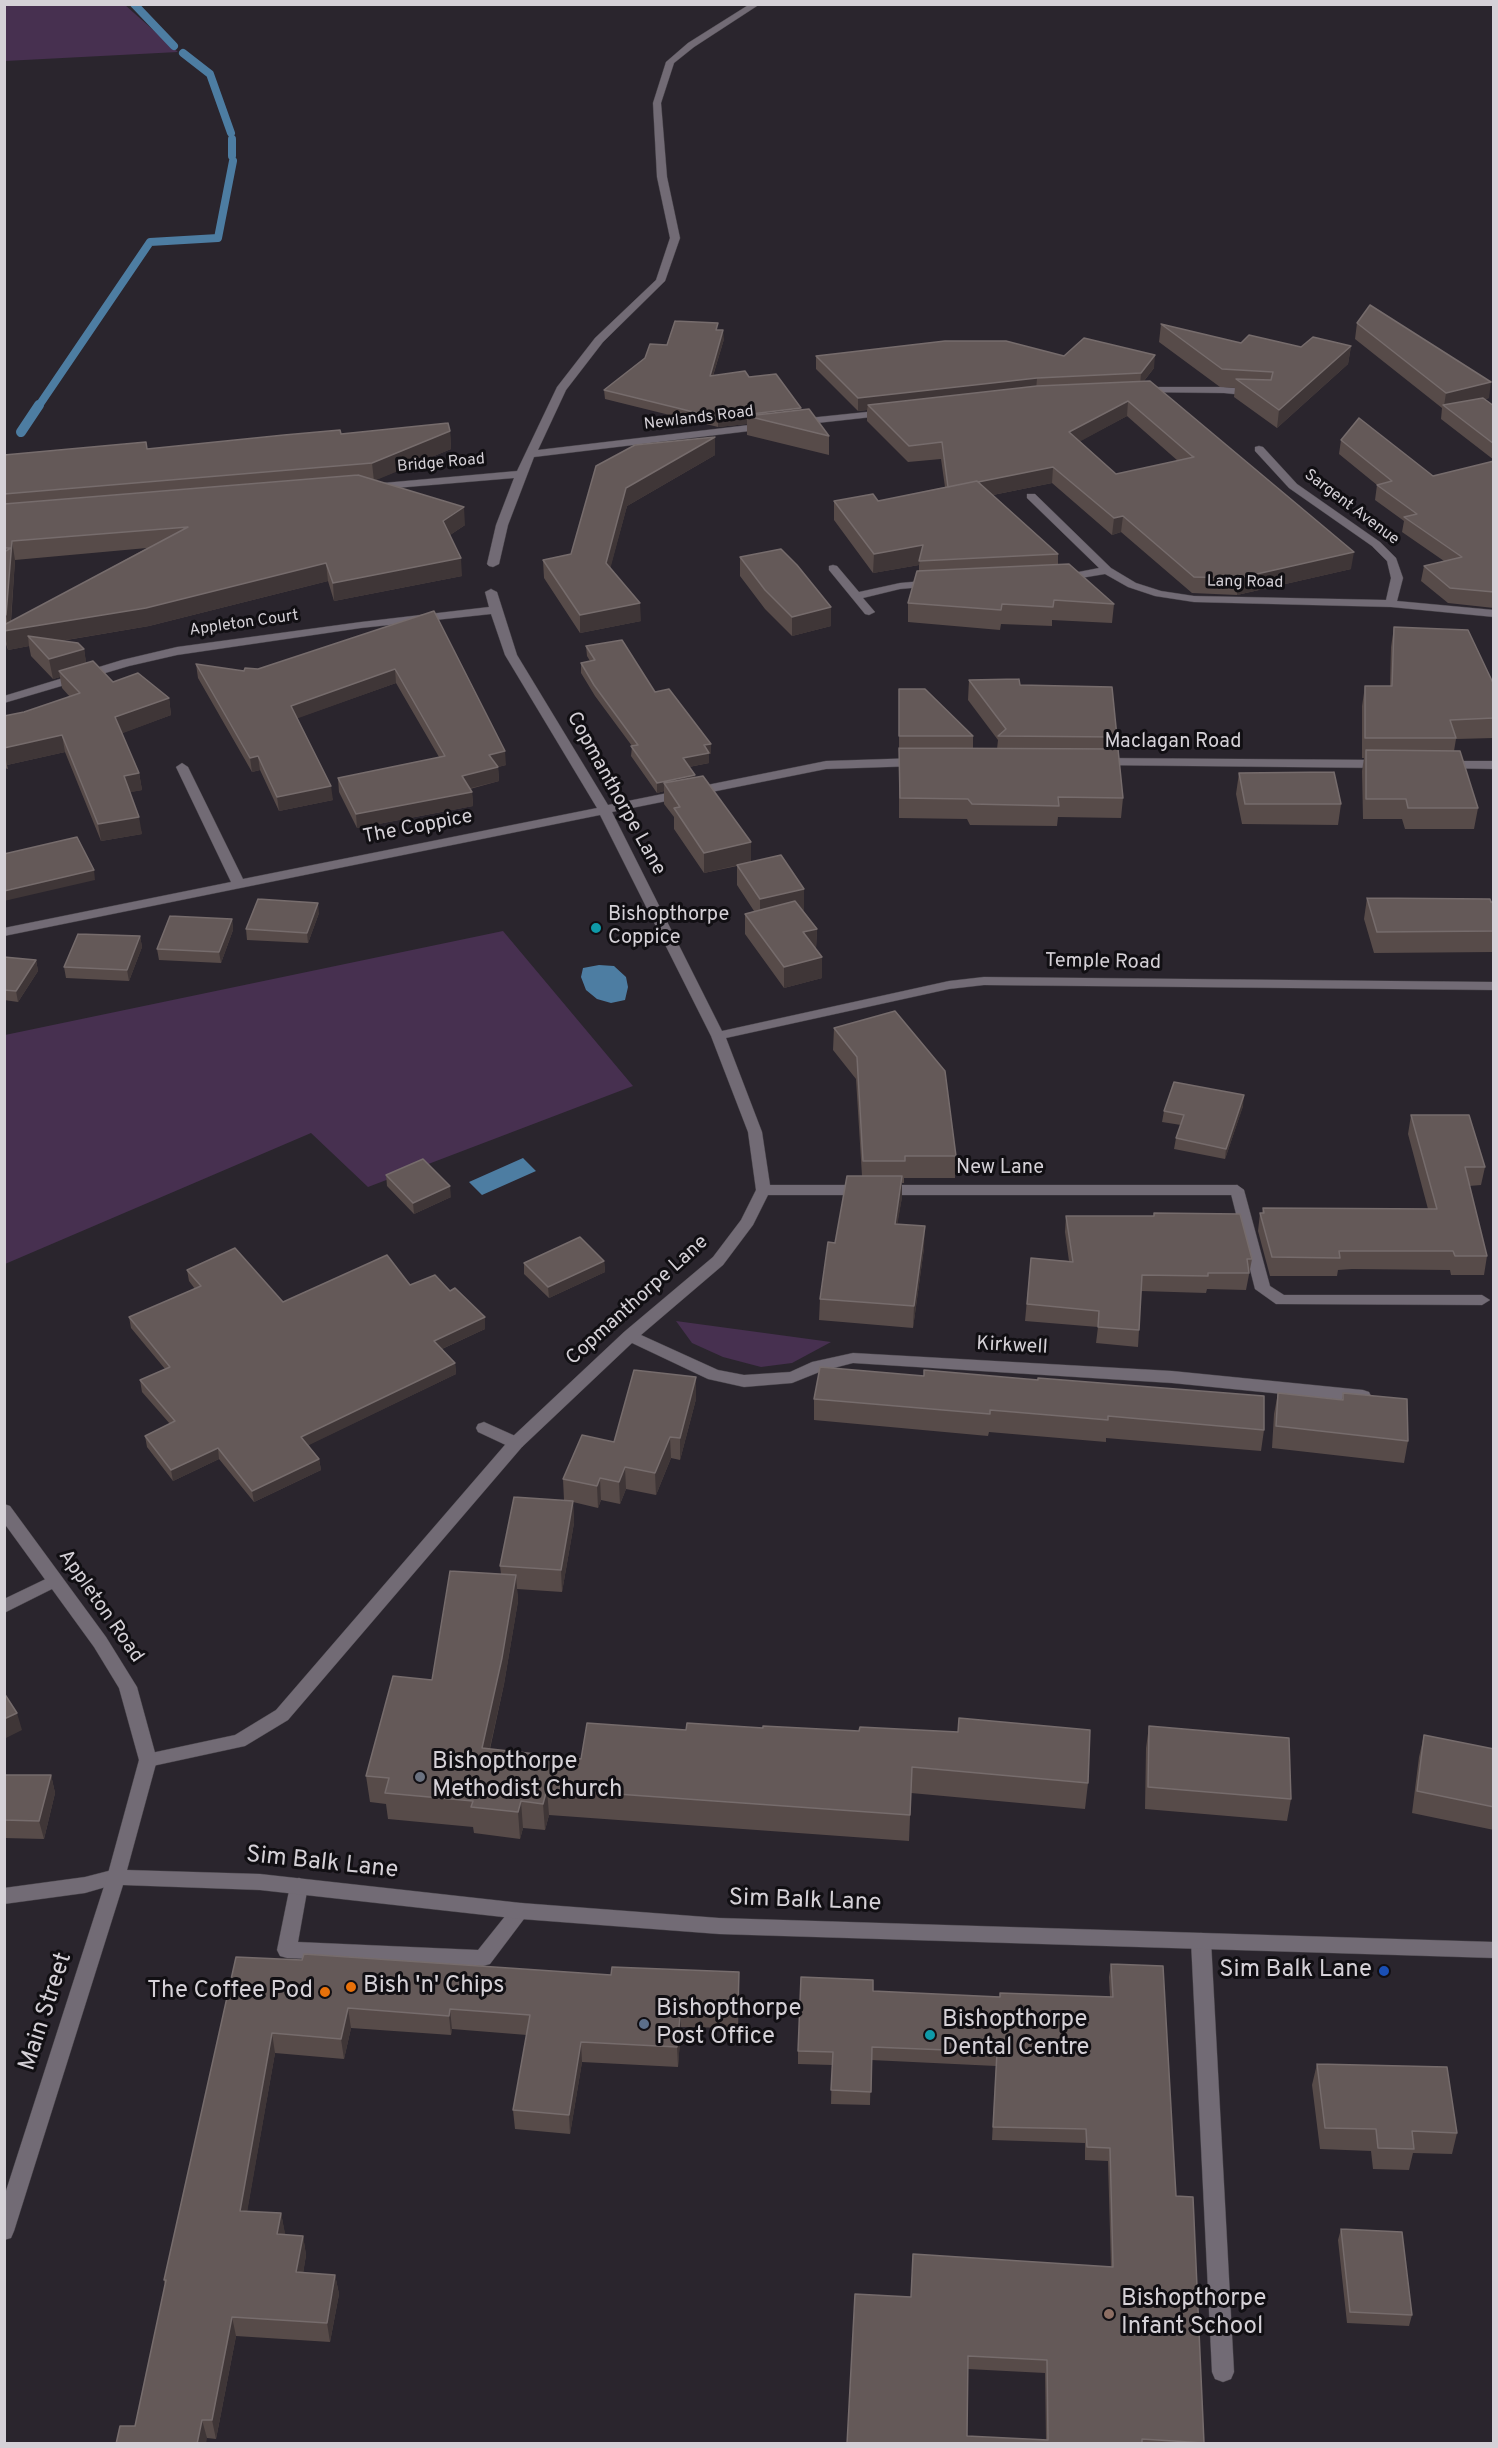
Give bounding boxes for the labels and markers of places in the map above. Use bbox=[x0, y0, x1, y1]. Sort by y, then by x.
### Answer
place label: Bishopthorpe Coppice bbox=[608, 904, 729, 951]
marker: Bishopthorpe Coppice bbox=[589, 921, 603, 935]
place label: Bishopthorpe Methodist Church bbox=[432, 1749, 623, 1805]
marker: Bishopthorpe Methodist Church bbox=[413, 1770, 427, 1784]
place label: Sim Balk Lane bbox=[1219, 1957, 1372, 1985]
marker: Sim Balk Lane bbox=[1377, 1964, 1391, 1978]
place label: Bish 'n' Chips bbox=[363, 1973, 504, 2001]
place label: The Coffee Pod bbox=[147, 1978, 313, 2006]
marker: Bish 'n' Chips bbox=[344, 1980, 358, 1994]
marker: The Coffee Pod bbox=[318, 1985, 332, 1999]
place label: Bishopthorpe Post Office bbox=[656, 1996, 801, 2052]
place label: Bishopthorpe Dental Centre bbox=[942, 2007, 1090, 2063]
marker: Bishopthorpe Post Office bbox=[637, 2017, 651, 2031]
marker: Bishopthorpe Dental Centre bbox=[923, 2028, 937, 2042]
place label: Bishopthorpe Infant School bbox=[1121, 2286, 1266, 2342]
marker: Bishopthorpe Infant School bbox=[1102, 2307, 1116, 2321]

